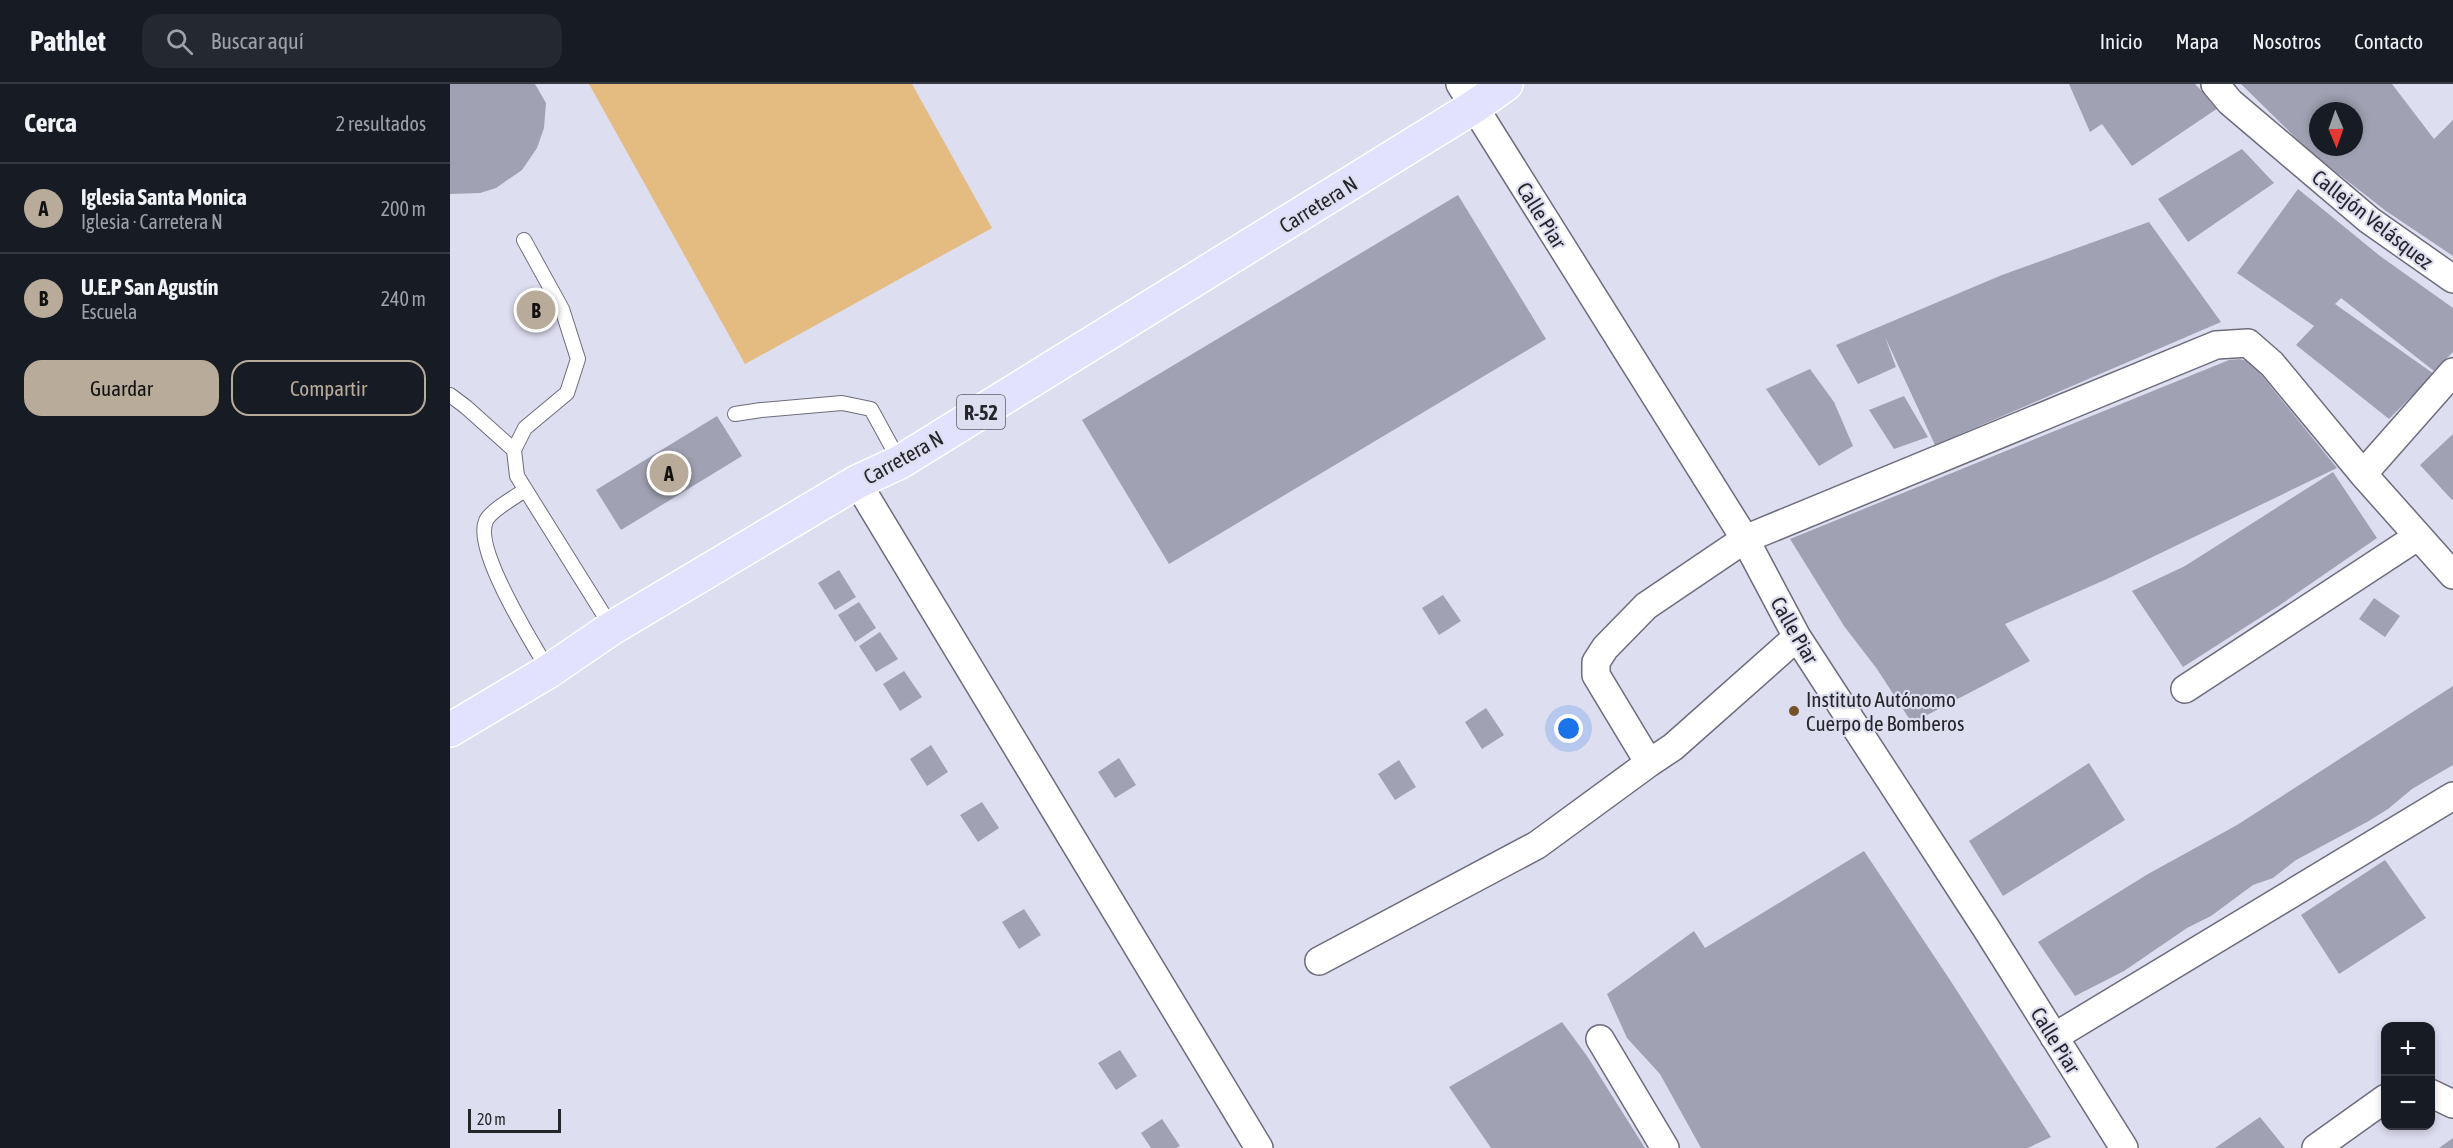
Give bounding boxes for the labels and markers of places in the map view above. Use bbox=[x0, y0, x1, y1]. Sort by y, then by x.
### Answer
pin: B bbox=[516, 288, 556, 332]
pin: A bbox=[650, 450, 688, 496]
place label: Instituto Autónomo Cuerpo de Bomberos bbox=[1806, 687, 1964, 735]
marker: Instituto Autónomo Cuerpo de Bomberos bbox=[1787, 704, 1801, 718]

